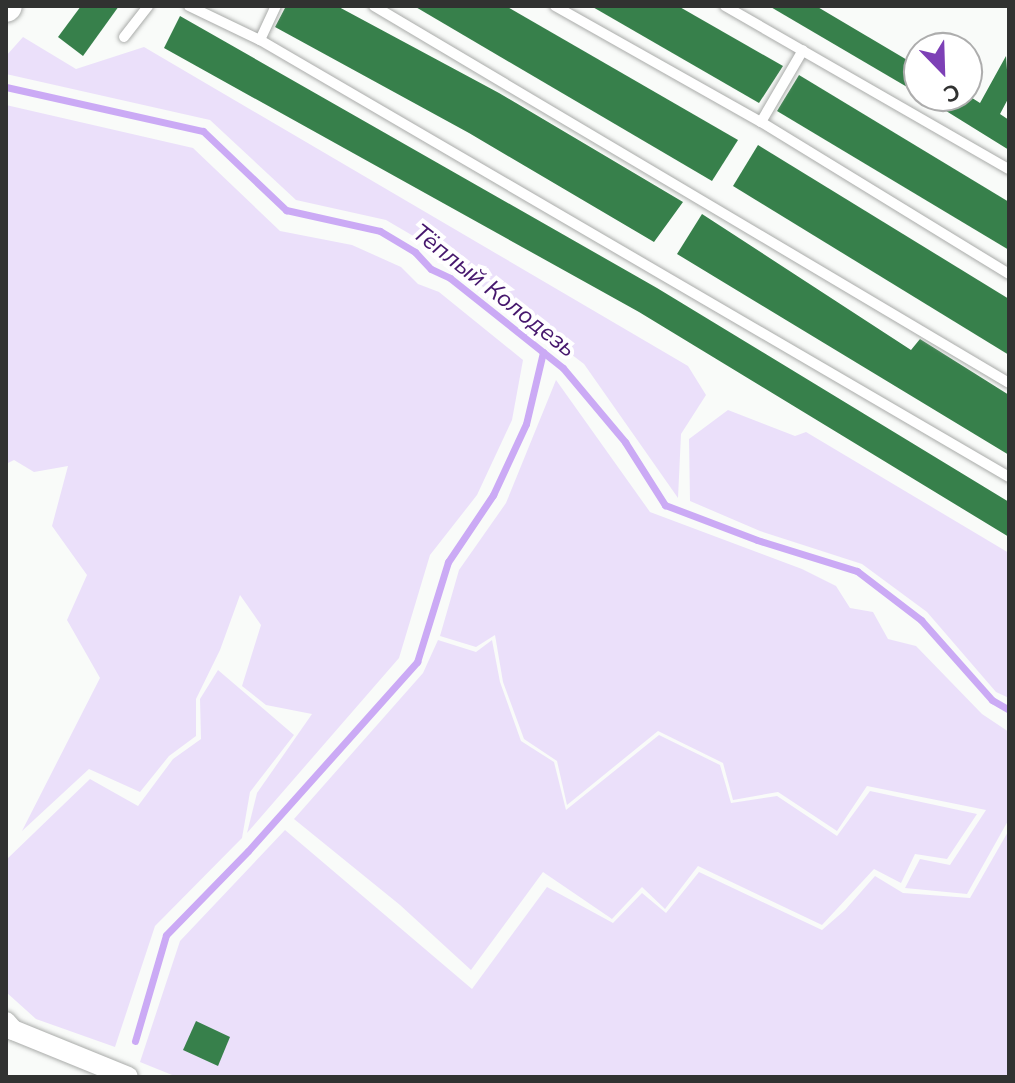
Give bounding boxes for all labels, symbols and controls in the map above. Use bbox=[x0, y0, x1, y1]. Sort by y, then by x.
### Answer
north arrow bbox=[903, 32, 983, 112]
text: С bbox=[939, 76, 964, 109]
water label: Тёплый Колодезь bbox=[407, 218, 581, 364]

